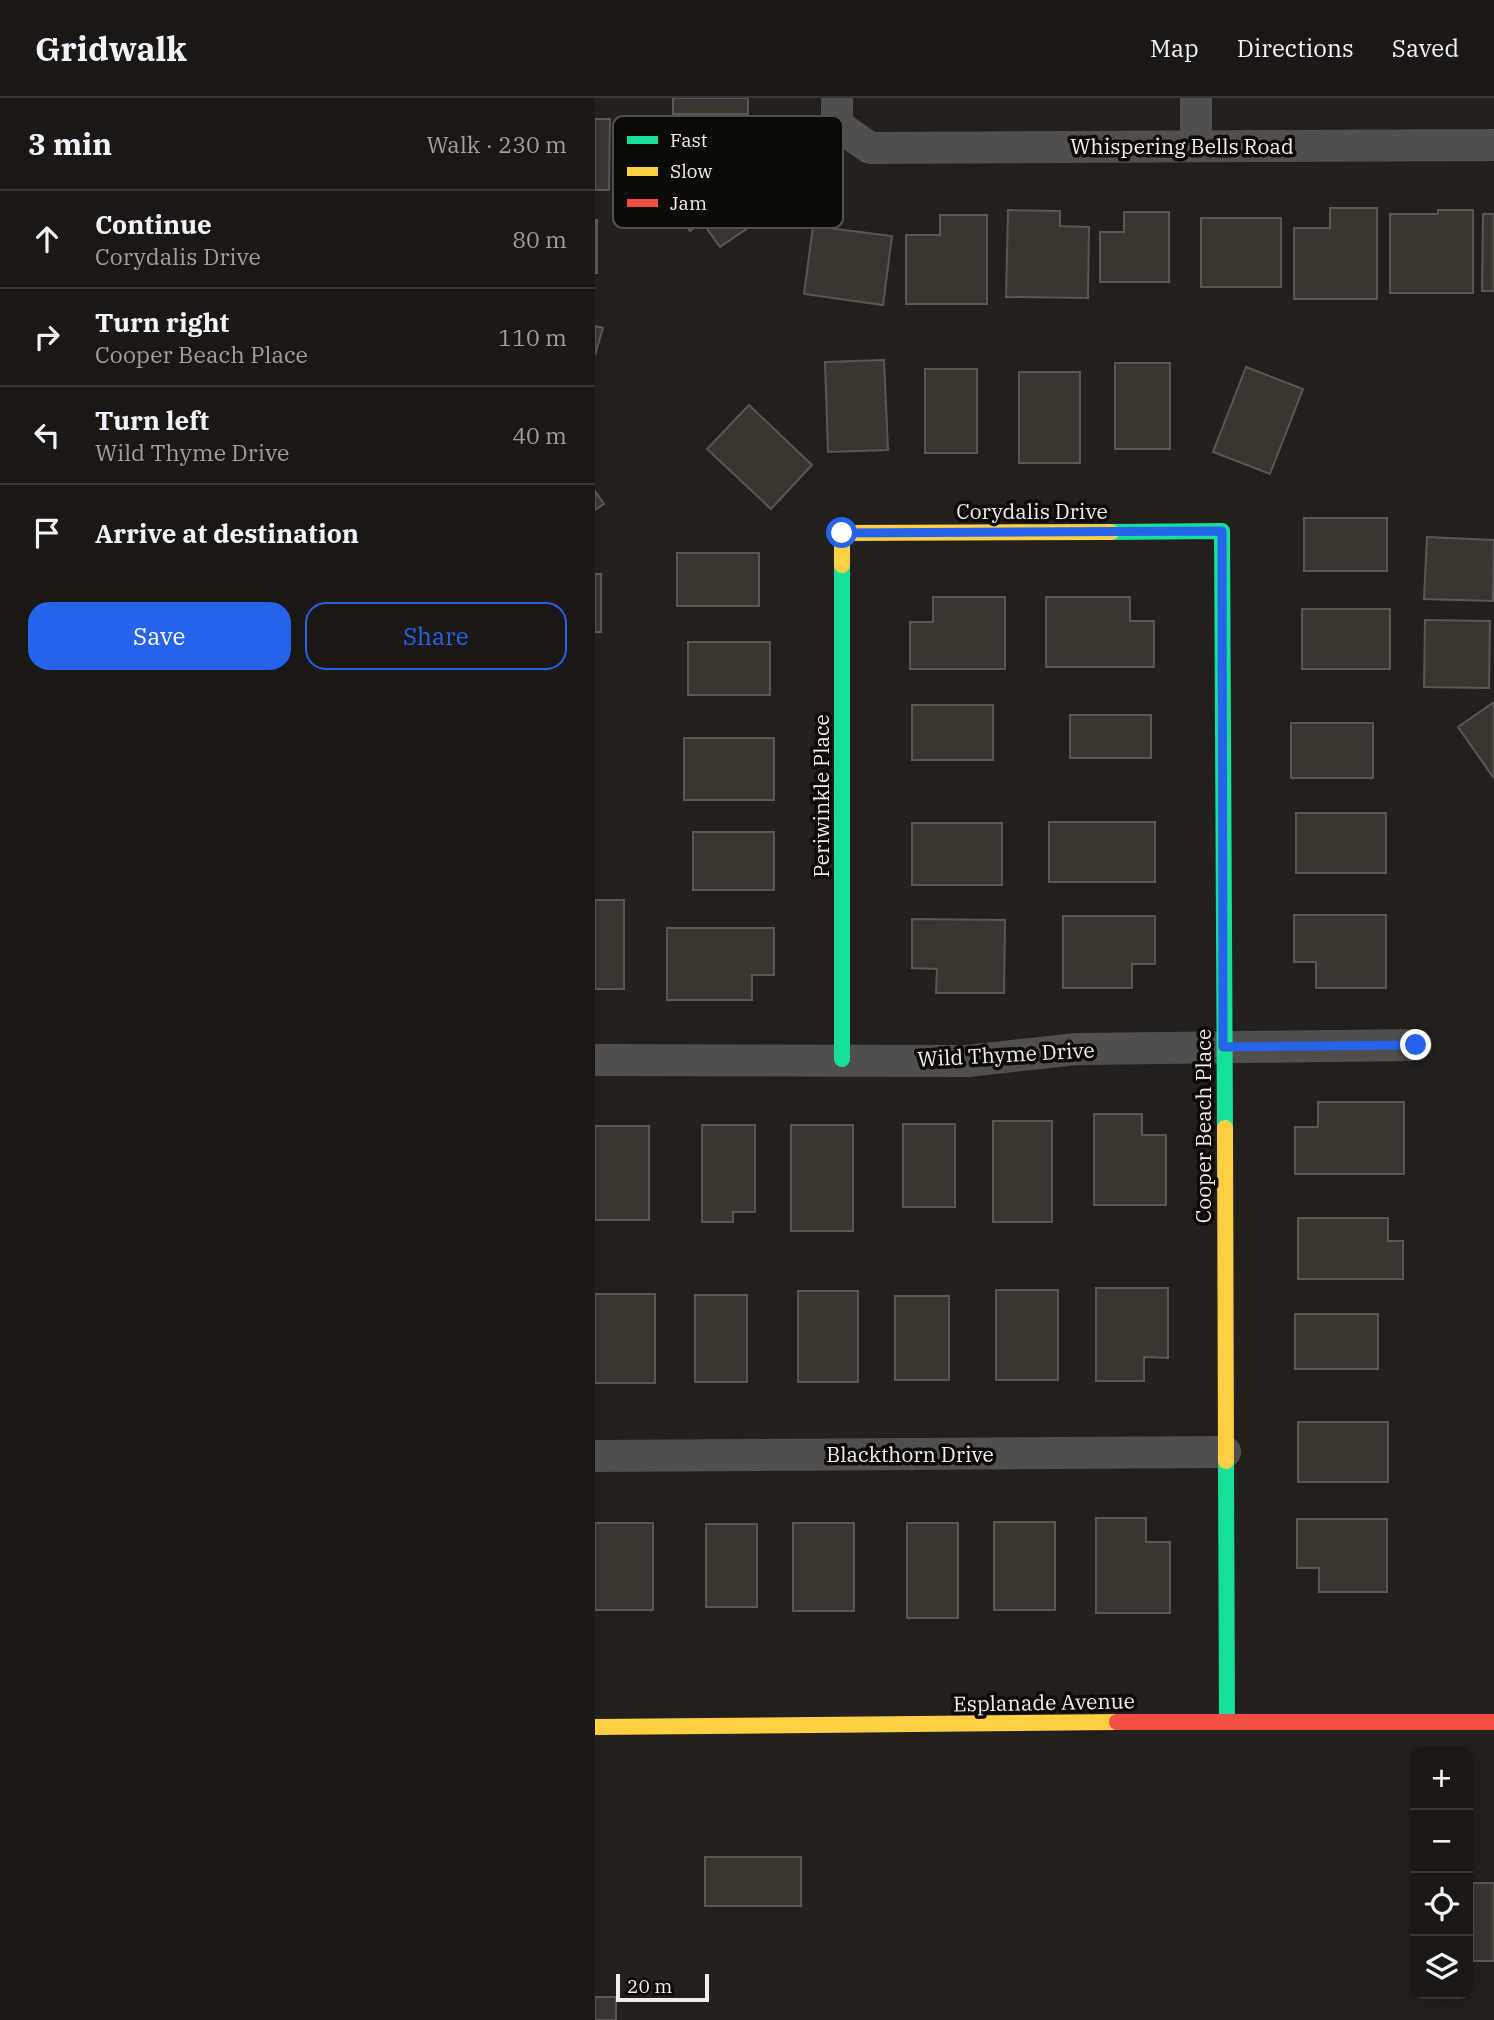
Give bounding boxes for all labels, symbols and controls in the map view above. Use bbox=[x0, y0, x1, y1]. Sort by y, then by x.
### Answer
text: Gridwalk bbox=[35, 27, 187, 70]
text: Map bbox=[1150, 32, 1199, 64]
text: Directions bbox=[1237, 32, 1354, 64]
text: Saved bbox=[1392, 32, 1459, 64]
legend bbox=[613, 116, 843, 228]
text: 3 min bbox=[28, 124, 112, 163]
text: Fast bbox=[670, 128, 708, 152]
text: Walk · 230 m bbox=[426, 129, 567, 159]
street label: Whispering Bells Road bbox=[1070, 132, 1294, 160]
text: Slow bbox=[670, 159, 712, 183]
text: Jam bbox=[670, 191, 707, 215]
text: Continue bbox=[95, 207, 212, 241]
icon: ahead bbox=[28, 220, 66, 258]
text: 80 m bbox=[512, 224, 567, 254]
text: Corydalis Drive bbox=[95, 241, 261, 271]
text: Turn right bbox=[95, 305, 229, 339]
icon: right bbox=[28, 318, 66, 356]
text: 110 m bbox=[498, 322, 567, 352]
text: Cooper Beach Place bbox=[95, 339, 308, 369]
text: Turn left bbox=[95, 403, 209, 437]
icon: left bbox=[28, 416, 66, 454]
text: 40 m bbox=[512, 420, 567, 450]
text: Wild Thyme Drive bbox=[95, 437, 289, 467]
street label: Corydalis Drive bbox=[956, 497, 1108, 525]
icon: arrive bbox=[28, 514, 66, 552]
text: Arrive at destination bbox=[95, 516, 359, 550]
route start bbox=[826, 517, 857, 548]
button: Save bbox=[28, 602, 291, 670]
button: Share bbox=[305, 602, 567, 670]
street label: Periwinkle Place bbox=[807, 714, 835, 878]
street label: Cooper Beach Place bbox=[1189, 1029, 1217, 1223]
route end bbox=[1400, 1029, 1431, 1060]
street label: Wild Thyme Drive bbox=[917, 1035, 1095, 1073]
street label: Blackthorn Drive bbox=[826, 1440, 994, 1468]
street label: Esplanade Avenue bbox=[953, 1686, 1135, 1718]
map controls bbox=[1410, 1747, 1473, 1999]
button: + bbox=[1410, 1747, 1473, 1810]
button: − bbox=[1410, 1810, 1473, 1873]
button: locate bbox=[1410, 1873, 1473, 1936]
button: layers bbox=[1410, 1936, 1473, 1999]
scale bar bbox=[616, 1971, 709, 2003]
text: 20 m bbox=[627, 1974, 672, 1998]

